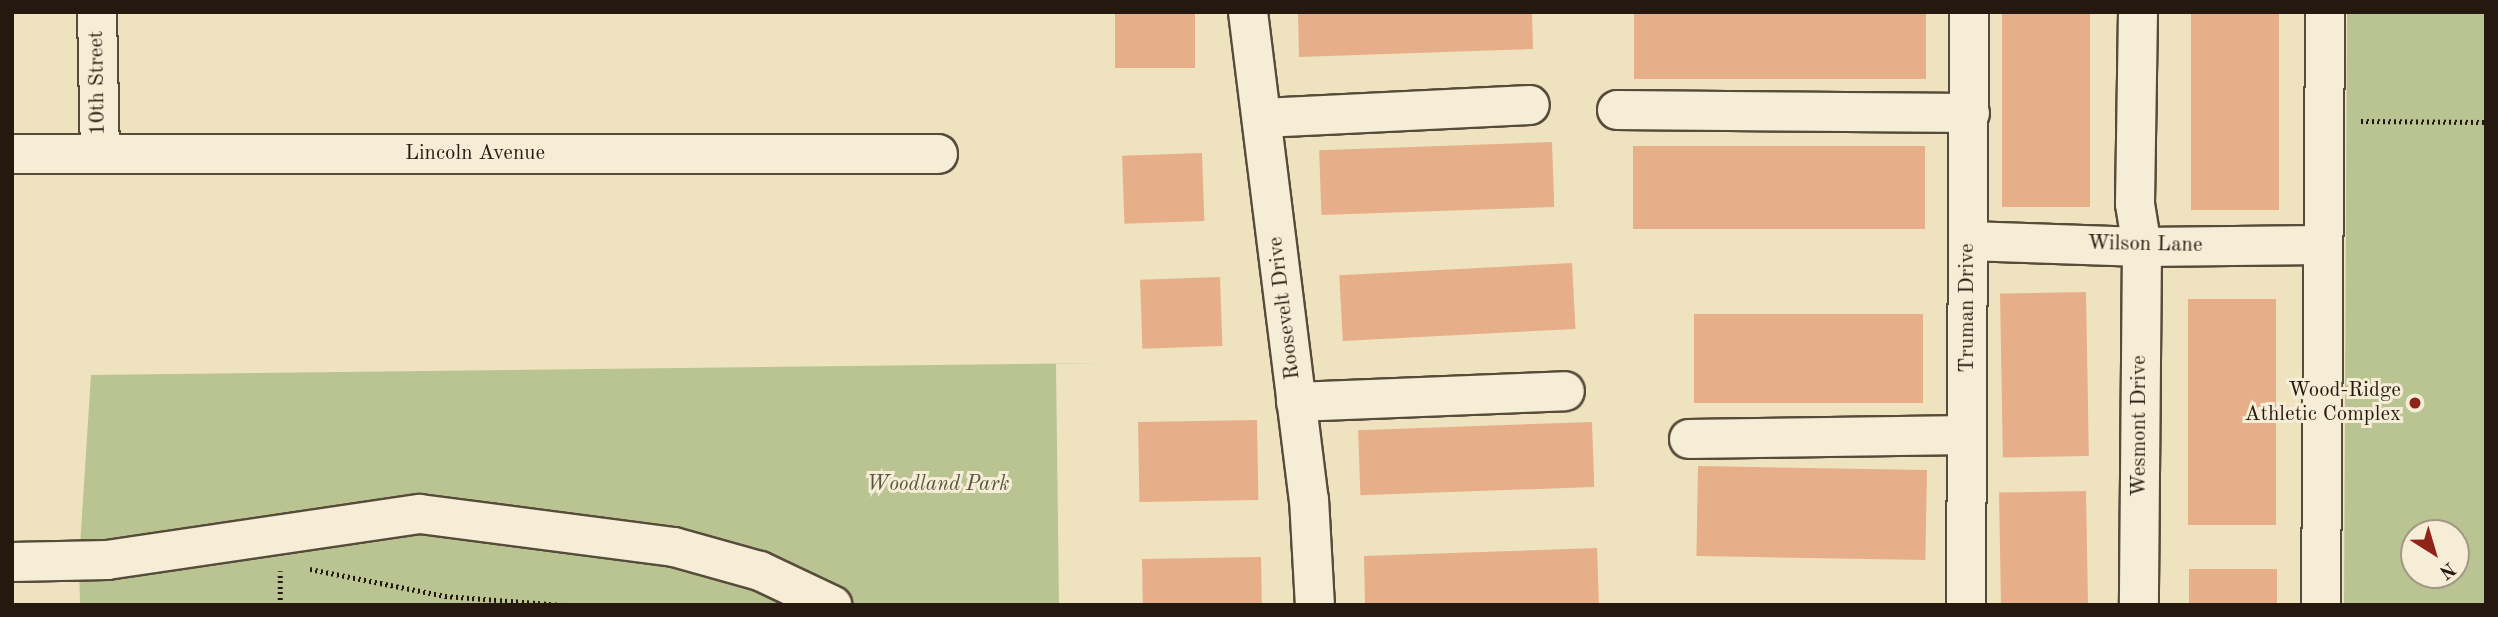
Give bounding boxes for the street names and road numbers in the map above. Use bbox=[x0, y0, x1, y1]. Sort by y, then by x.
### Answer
street label: 10th Street bbox=[84, 30, 112, 136]
street label: Lincoln Avenue bbox=[405, 141, 545, 167]
street label: Wilson Lane bbox=[2087, 231, 2203, 259]
street label: Roosevelt Drive bbox=[1264, 235, 1306, 381]
street label: Truman Drive bbox=[1955, 243, 1981, 373]
street label: Wesmont Drive bbox=[2127, 355, 2153, 497]

